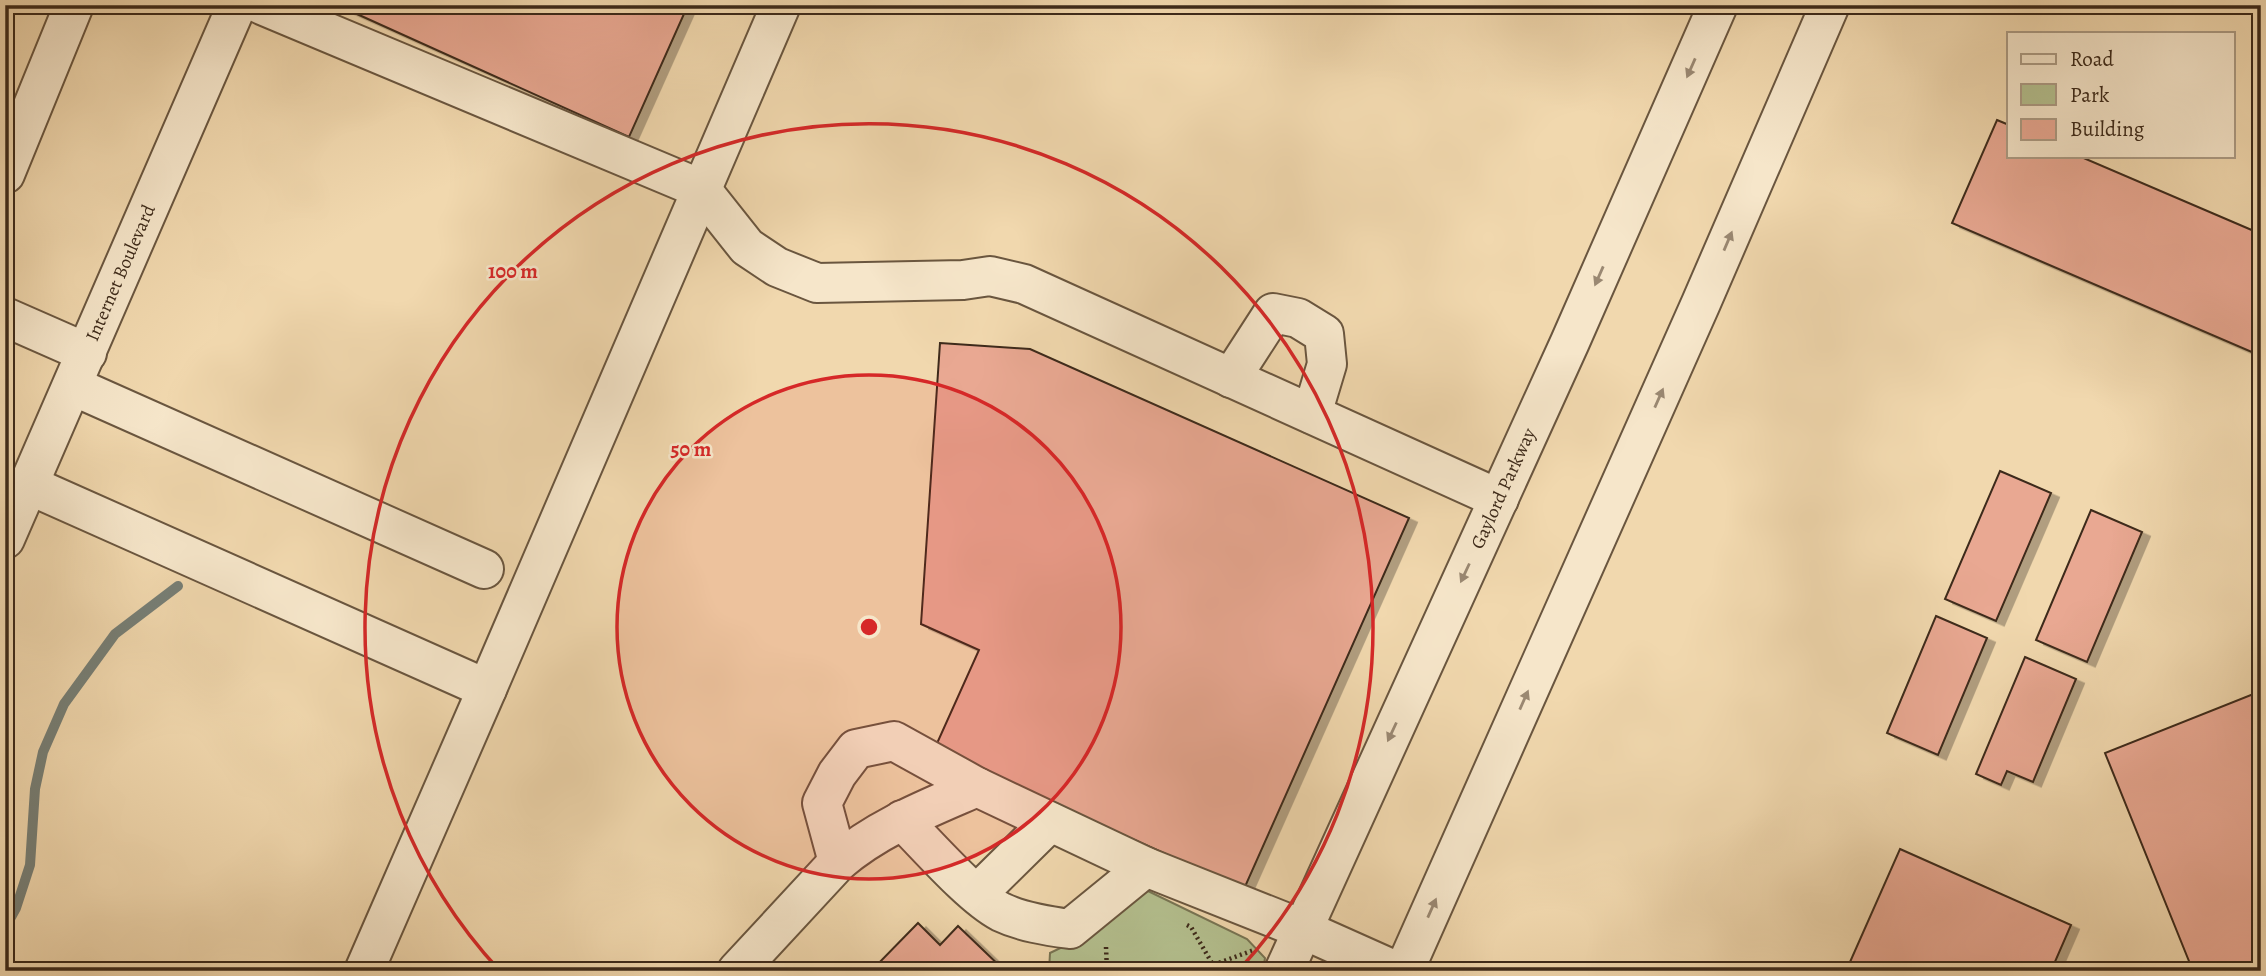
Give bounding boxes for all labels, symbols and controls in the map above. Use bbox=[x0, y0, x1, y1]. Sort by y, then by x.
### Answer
legend bbox=[2007, 32, 2234, 158]
text: Road bbox=[2070, 45, 2114, 73]
one-way arrow bbox=[1685, 58, 1697, 78]
text: Park bbox=[2070, 81, 2110, 109]
text: Building bbox=[2070, 115, 2145, 143]
street label: Internet Boulevard bbox=[79, 200, 162, 345]
one-way arrow bbox=[1722, 231, 1734, 251]
text: 100 m bbox=[488, 257, 538, 285]
one-way arrow bbox=[1594, 266, 1605, 287]
one-way arrow bbox=[1654, 388, 1665, 409]
street label: Gaylord Parkway bbox=[1465, 423, 1542, 553]
text: 50 m bbox=[671, 435, 712, 463]
one-way arrow bbox=[1459, 562, 1470, 583]
centre of rings bbox=[857, 615, 881, 639]
one-way arrow bbox=[1519, 690, 1530, 711]
one-way arrow bbox=[1386, 722, 1397, 743]
one-way arrow bbox=[1427, 898, 1438, 919]

